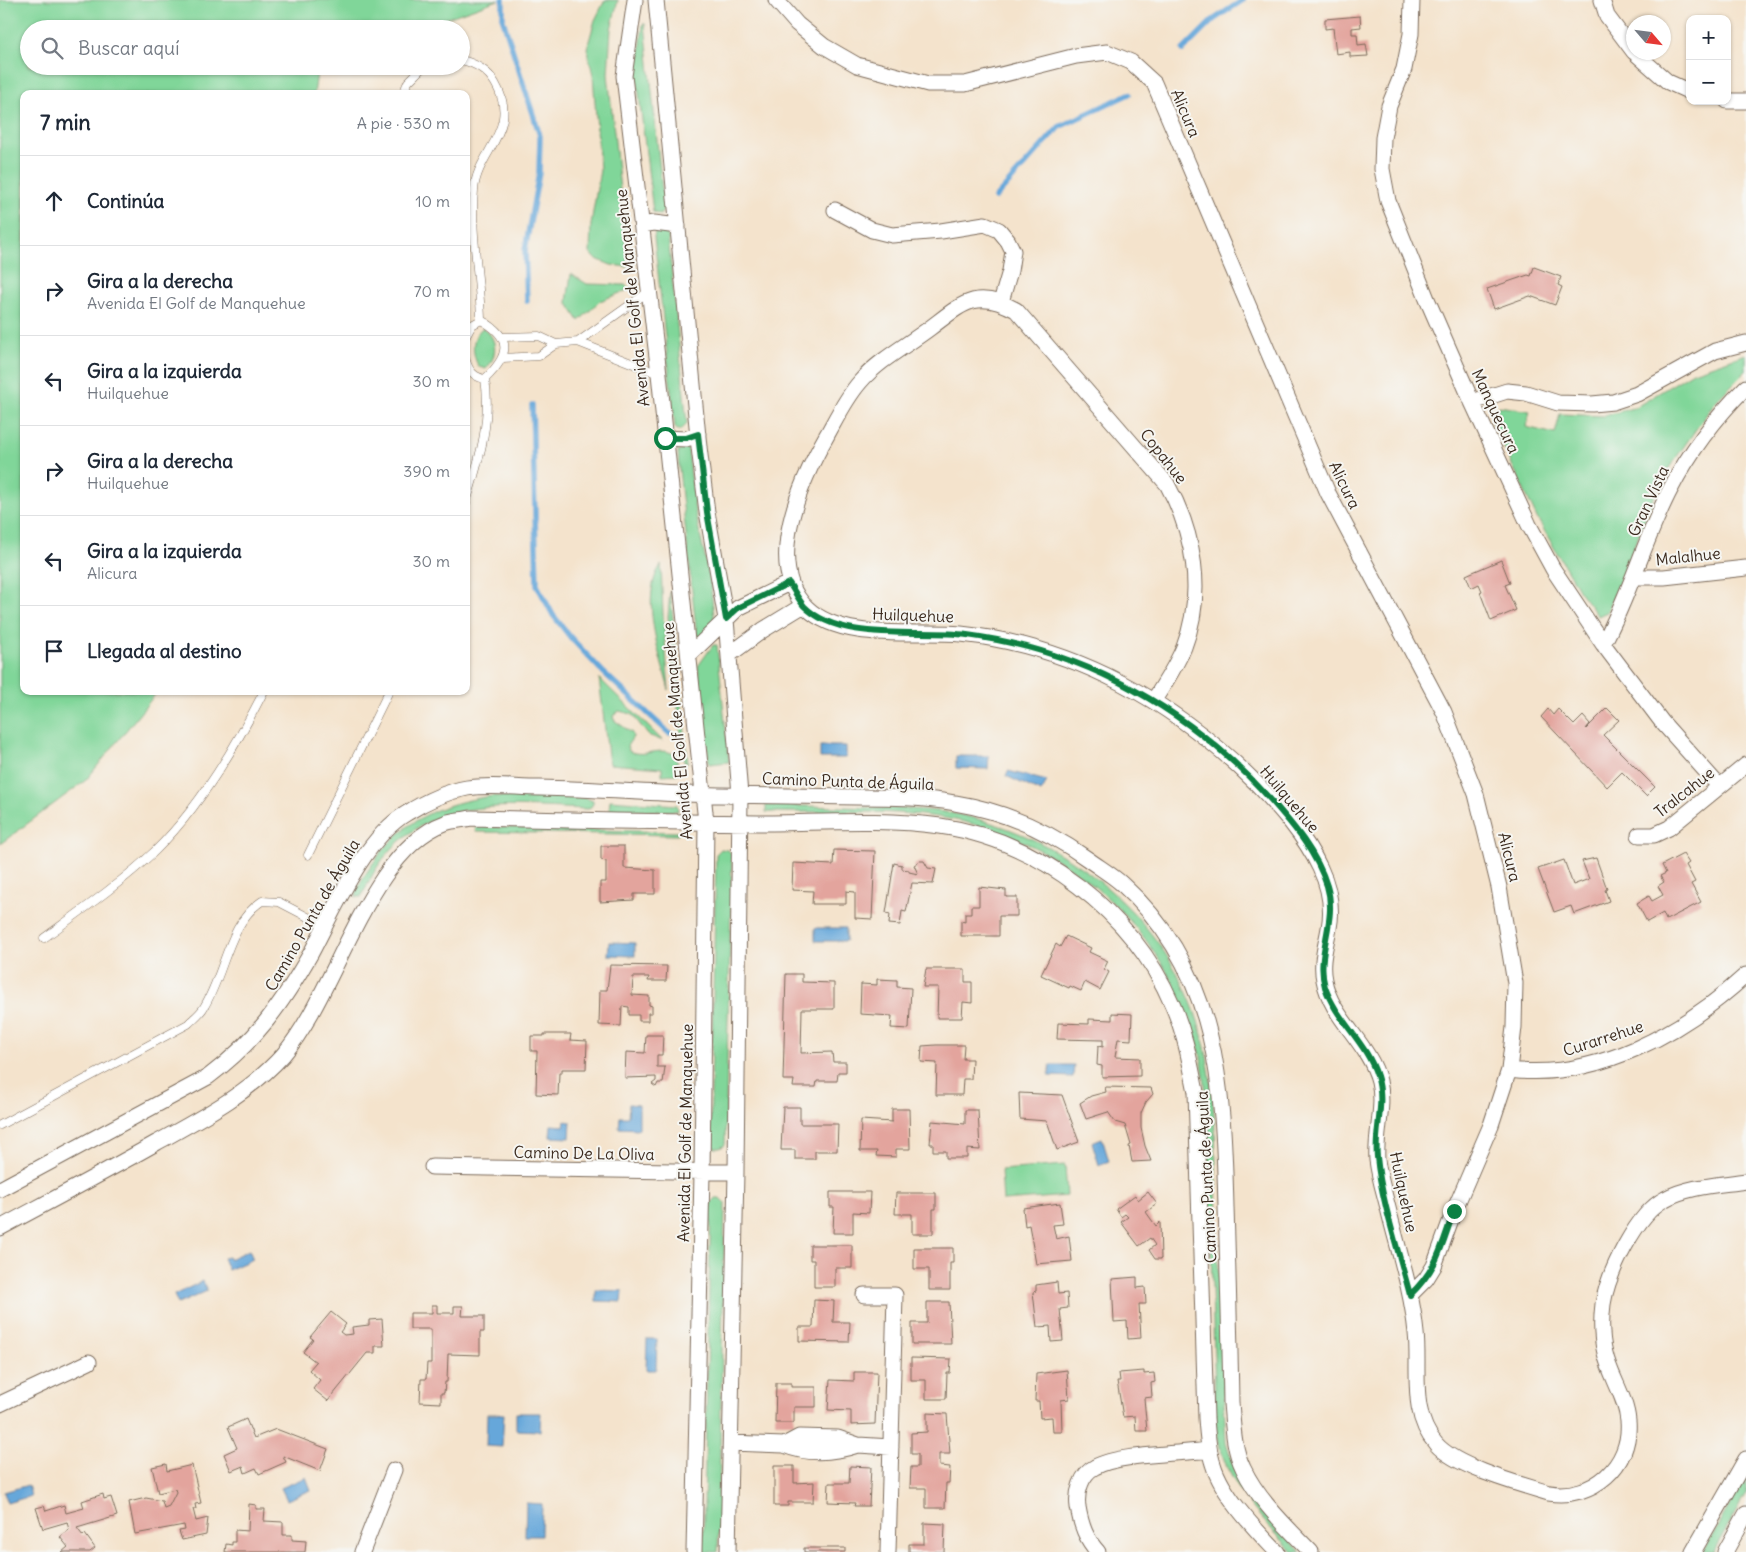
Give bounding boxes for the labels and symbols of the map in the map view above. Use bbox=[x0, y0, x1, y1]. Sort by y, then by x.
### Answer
north arrow bbox=[1626, 15, 1671, 60]
street label: Alicura bbox=[1167, 86, 1205, 140]
street label: Avenida El Golf de Manquehue bbox=[611, 188, 653, 408]
street label: Manquecura bbox=[1468, 366, 1524, 456]
street label: Copahue bbox=[1136, 424, 1192, 488]
route start bbox=[654, 427, 677, 450]
street label: Alicura bbox=[1325, 458, 1365, 512]
street label: Gran Vista bbox=[1623, 463, 1673, 539]
street label: Malalhue bbox=[1654, 543, 1722, 569]
street label: Huilquehue bbox=[872, 604, 954, 626]
street label: Avenida El Golf de Manquehue bbox=[658, 621, 696, 841]
street label: Huilquehue bbox=[1256, 761, 1324, 837]
street label: Tralcahue bbox=[1650, 762, 1718, 822]
street label: Camino Punta de Águila bbox=[762, 768, 934, 794]
street label: Alicura bbox=[1494, 830, 1526, 884]
street label: Camino Punta de Águila bbox=[260, 835, 364, 995]
street label: Curarrehue bbox=[1560, 1016, 1646, 1060]
street label: Avenida El Golf de Manquehue bbox=[673, 1024, 697, 1242]
street label: Camino Punta de Águila bbox=[1192, 1090, 1220, 1264]
street label: Camino De La Oliva bbox=[513, 1142, 655, 1164]
street label: Huilquehue bbox=[1386, 1150, 1422, 1234]
route end bbox=[1443, 1200, 1466, 1223]

